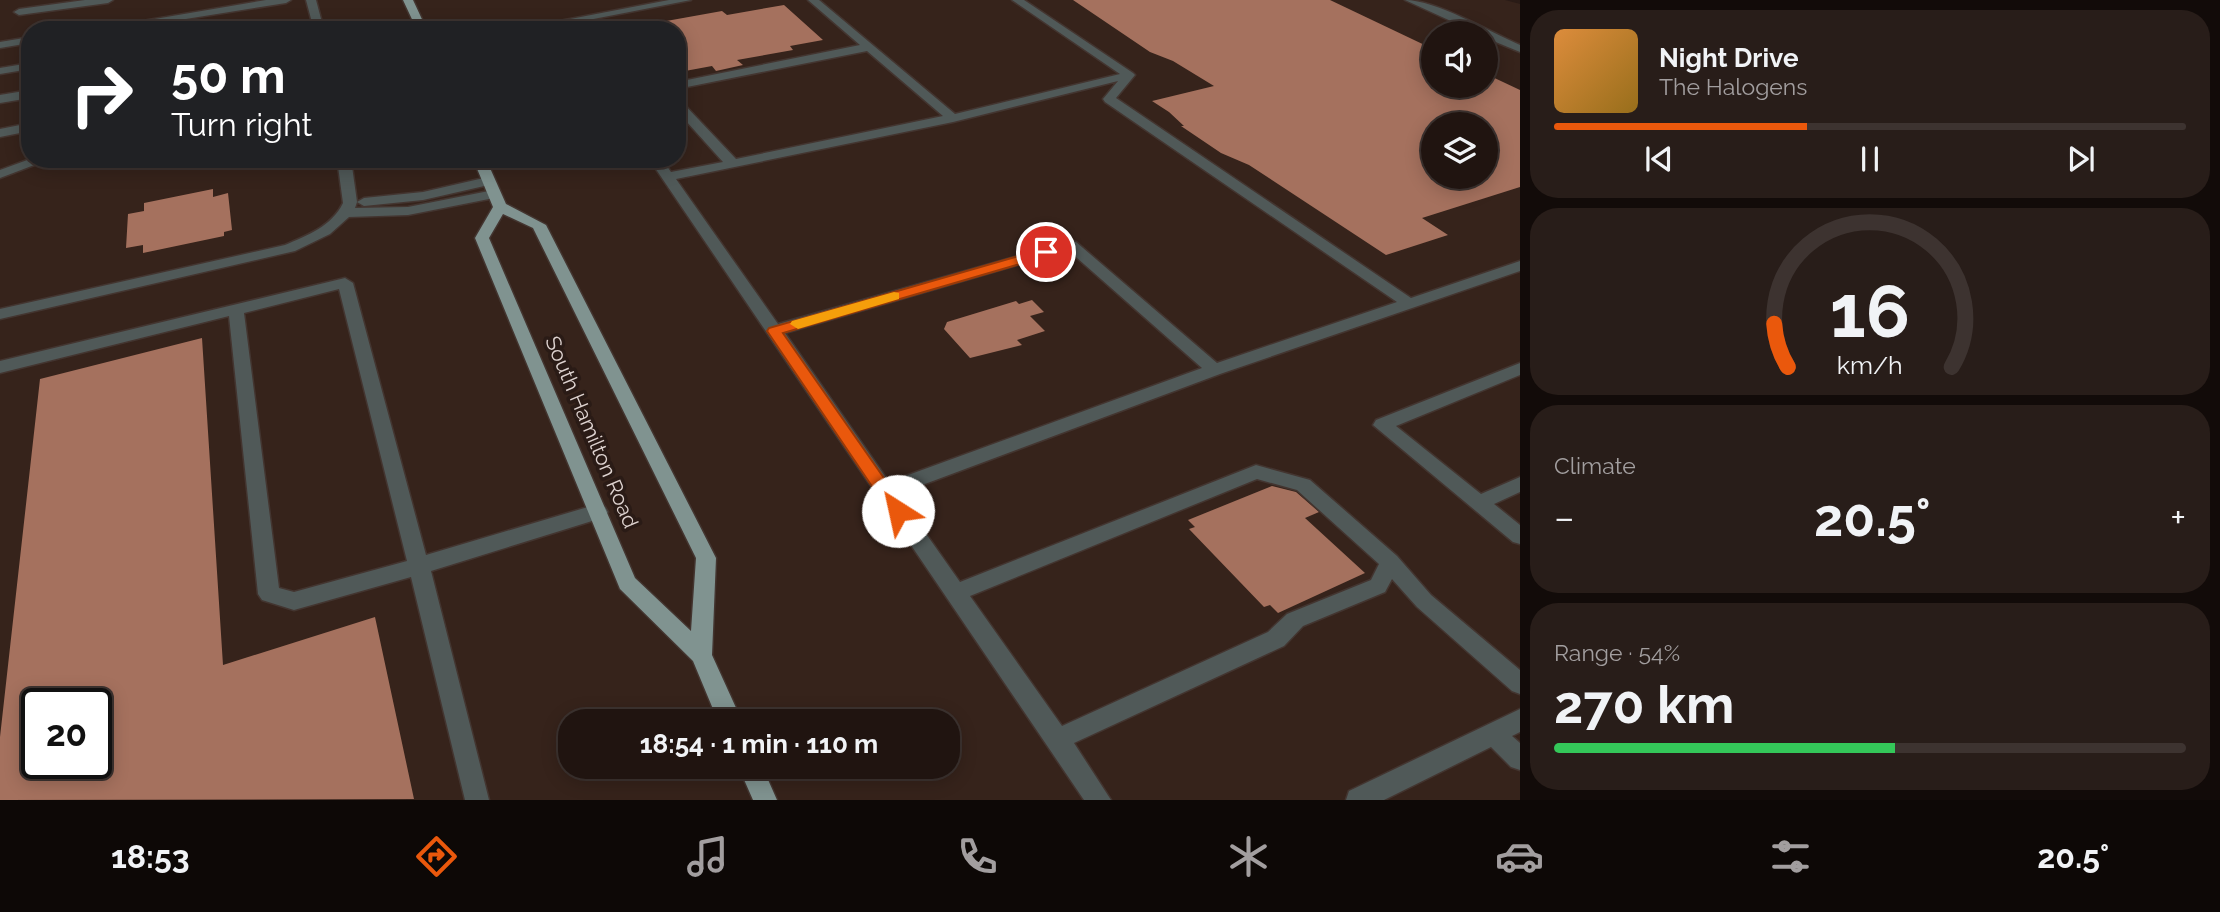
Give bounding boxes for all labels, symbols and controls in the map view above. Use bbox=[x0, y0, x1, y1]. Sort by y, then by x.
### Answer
map controls bbox=[1421, 21, 1498, 189]
button: sound bbox=[1421, 21, 1498, 98]
text: Night Drive bbox=[1659, 43, 1798, 73]
text: 50 m bbox=[171, 47, 286, 104]
icon: right bbox=[56, 49, 147, 140]
text: The Halogens bbox=[1659, 73, 1807, 100]
text: Turn right bbox=[171, 106, 312, 143]
button: layers bbox=[1421, 112, 1498, 189]
icon: previous bbox=[1640, 140, 1678, 178]
icon: pause bbox=[1851, 140, 1889, 178]
icon: next bbox=[2062, 140, 2100, 178]
pin bbox=[1016, 222, 1076, 282]
icon: arrive bbox=[1027, 233, 1065, 271]
text: 16 bbox=[1830, 270, 1910, 355]
street label: South Hamilton Road bbox=[540, 332, 644, 532]
text: km/h bbox=[1837, 350, 1903, 380]
text: Climate bbox=[1554, 452, 1636, 479]
position arrow bbox=[861, 474, 935, 548]
text: 20.5° bbox=[1814, 487, 1931, 548]
text: − bbox=[1554, 495, 1574, 540]
text: + bbox=[2170, 495, 2186, 540]
text: Range · 54% bbox=[1554, 639, 1680, 666]
text: 270 km bbox=[1554, 674, 1734, 735]
speed limit sign: 20 bbox=[21, 688, 112, 779]
text: 18:54 · 1 min · 110 m bbox=[640, 729, 878, 759]
icon: directions bbox=[412, 832, 461, 881]
icon: music bbox=[683, 832, 732, 881]
icon: phone bbox=[953, 832, 1002, 881]
icon: climate bbox=[1224, 832, 1273, 881]
icon: car bbox=[1495, 832, 1544, 881]
icon: filters bbox=[1766, 832, 1815, 881]
text: 18:53 bbox=[111, 838, 190, 875]
text: 20.5° bbox=[2037, 838, 2109, 875]

